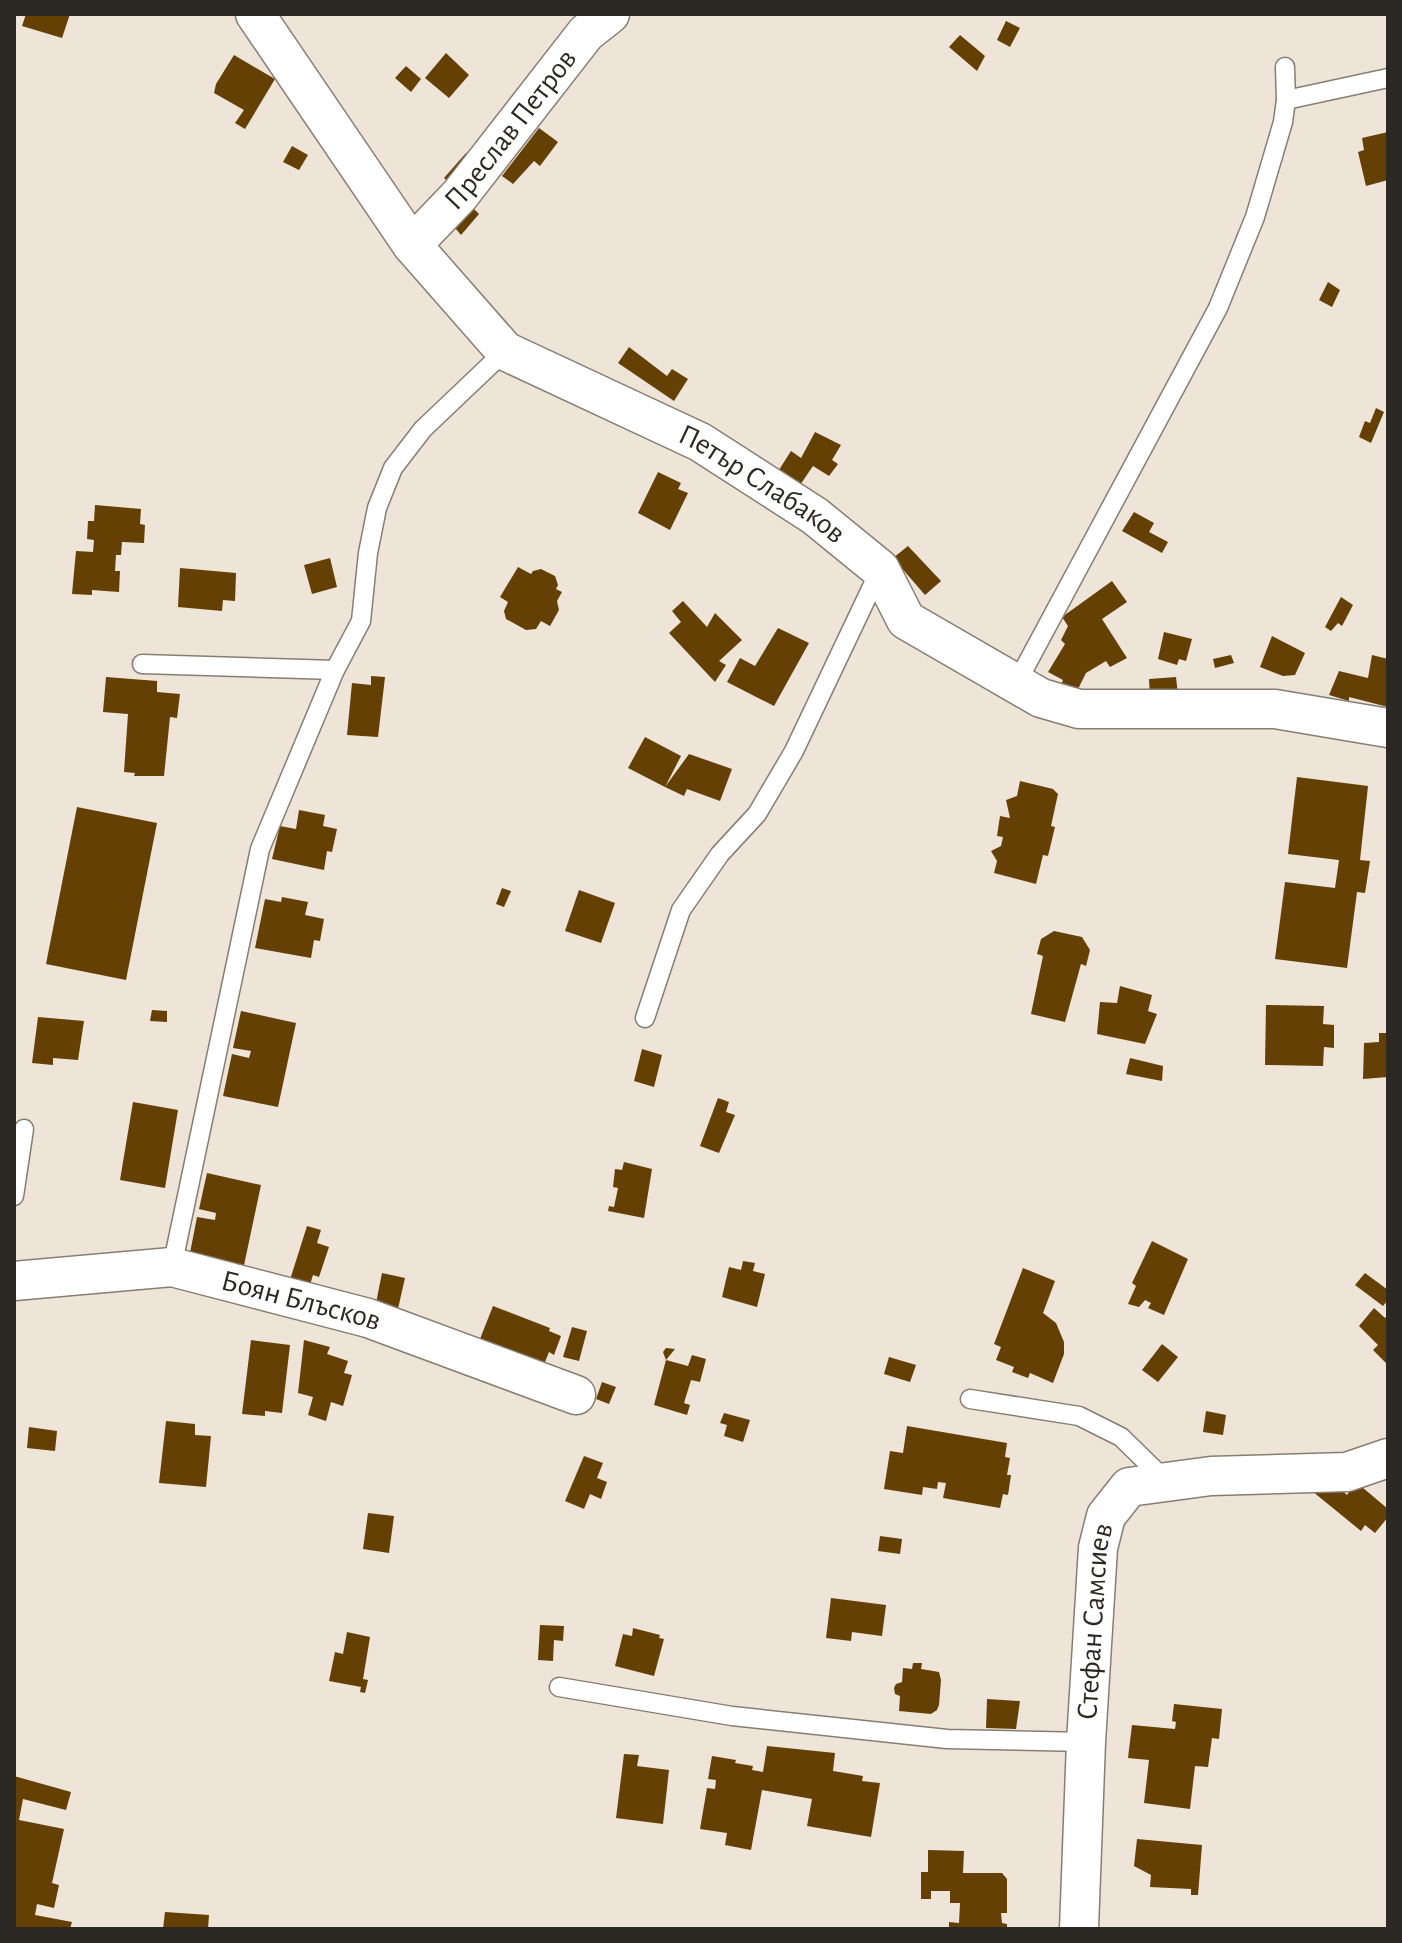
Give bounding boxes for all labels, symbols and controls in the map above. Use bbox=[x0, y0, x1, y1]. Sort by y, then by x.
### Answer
street label: Преслав Петров bbox=[439, 44, 582, 216]
street label: Петър Слабаков bbox=[674, 419, 851, 549]
street label: Боян Блъсков bbox=[218, 1265, 385, 1336]
street label: Стефан Самсиев bbox=[1072, 1520, 1119, 1721]

